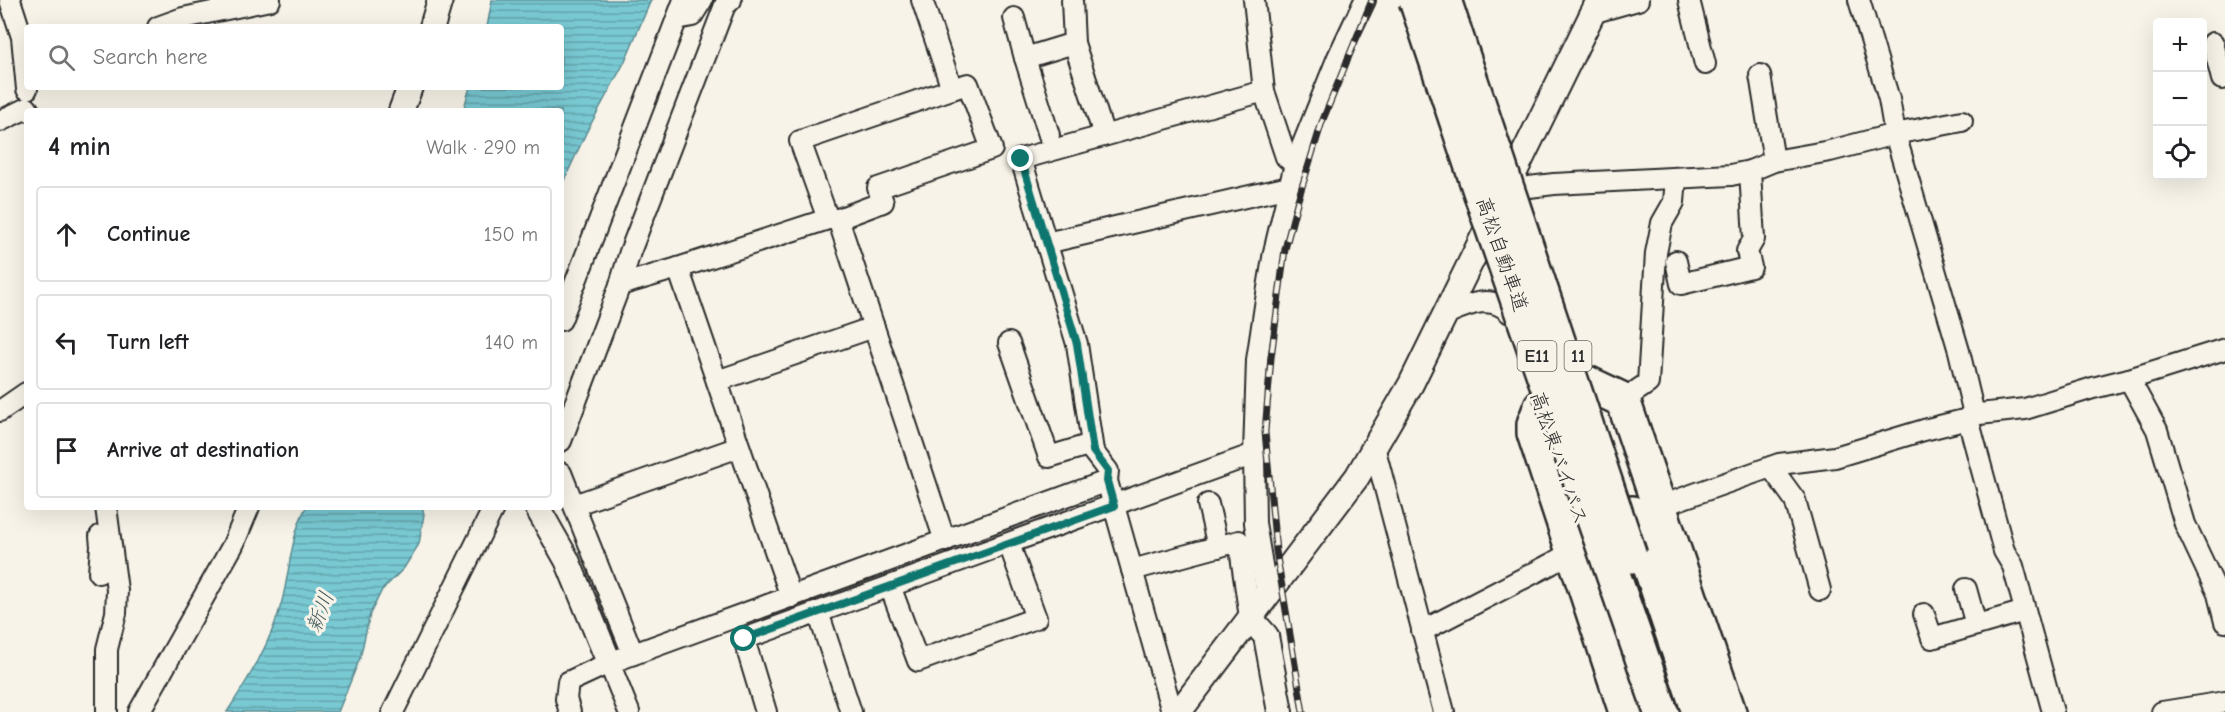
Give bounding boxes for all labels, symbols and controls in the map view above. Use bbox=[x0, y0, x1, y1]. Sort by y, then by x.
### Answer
map controls bbox=[2153, 18, 2207, 180]
button: + bbox=[2153, 18, 2207, 72]
search box bbox=[24, 24, 564, 90]
icon: search bbox=[45, 41, 78, 74]
text: Search here bbox=[93, 44, 208, 70]
button: − bbox=[2153, 72, 2207, 126]
button: locate bbox=[2153, 126, 2207, 180]
text: 4 min bbox=[48, 132, 111, 162]
text: Walk · 290 m bbox=[426, 136, 540, 159]
route end bbox=[1007, 145, 1033, 171]
street label: 高松自動車道 bbox=[1472, 194, 1532, 314]
icon: ahead bbox=[50, 218, 83, 251]
text: Continue bbox=[107, 221, 190, 247]
text: 150 m bbox=[484, 223, 538, 246]
icon: left bbox=[50, 326, 83, 359]
text: Turn left bbox=[107, 329, 189, 355]
text: 140 m bbox=[485, 331, 538, 354]
road number: E11 bbox=[1518, 341, 1556, 371]
road number: 11 bbox=[1564, 341, 1592, 371]
street label: 高松東バイパス bbox=[1525, 388, 1593, 528]
icon: arrive bbox=[50, 434, 83, 467]
text: Arrive at destination bbox=[107, 437, 299, 463]
water label: 新川 bbox=[301, 588, 339, 636]
route start bbox=[730, 625, 756, 651]

